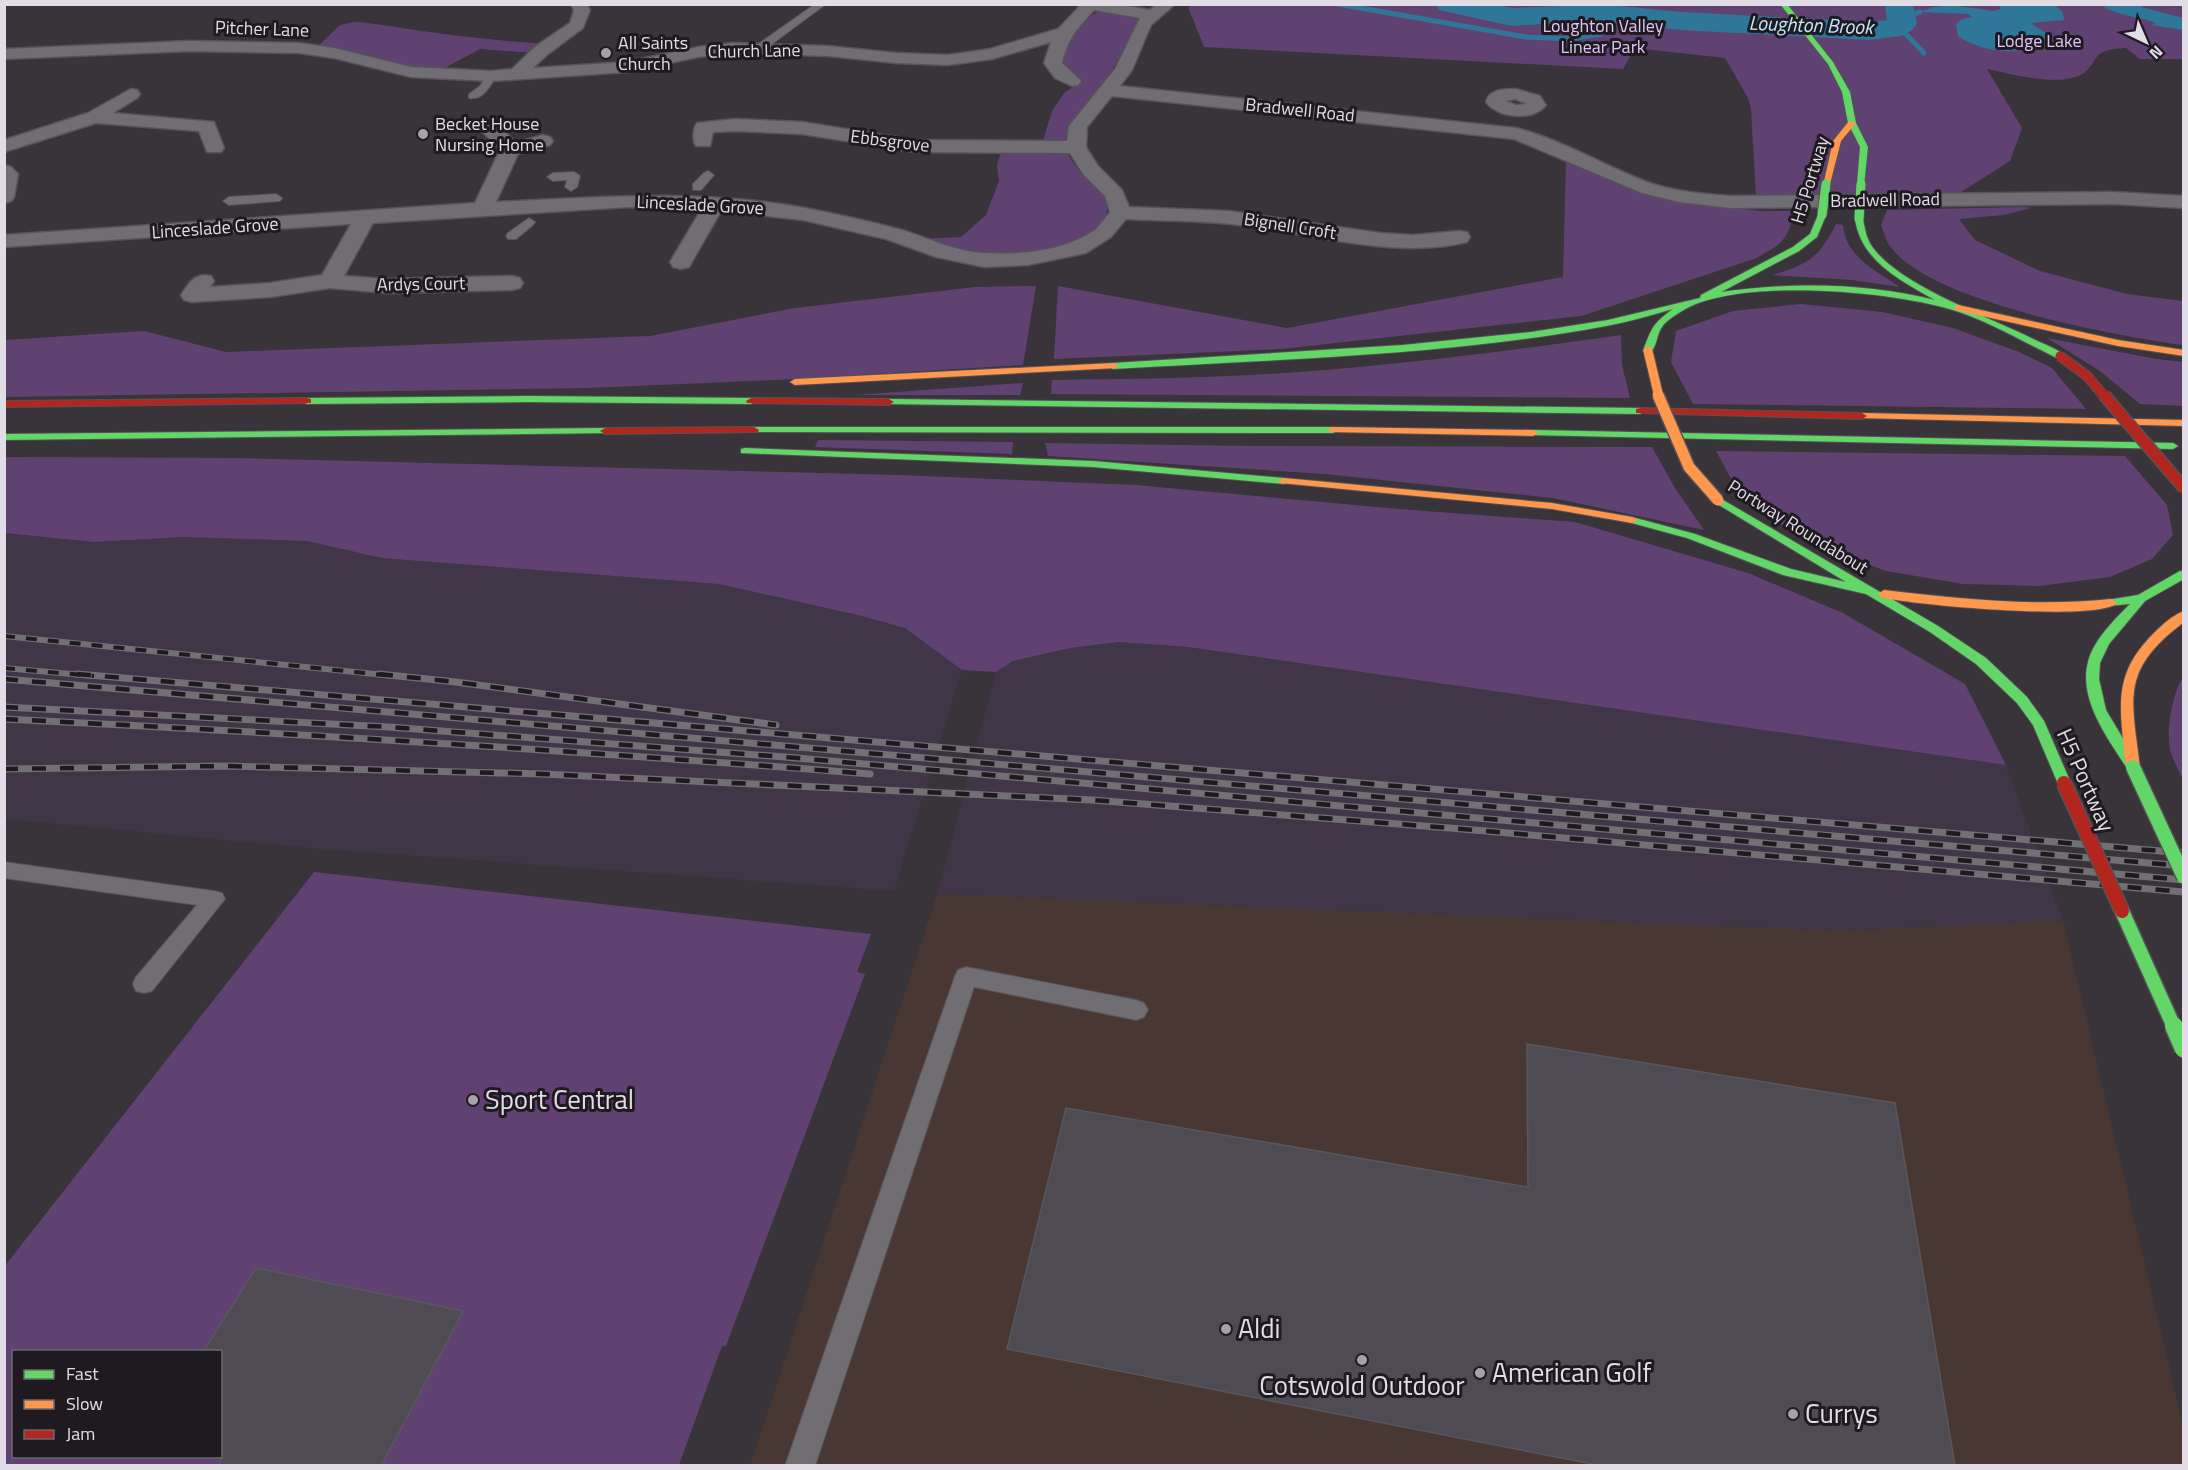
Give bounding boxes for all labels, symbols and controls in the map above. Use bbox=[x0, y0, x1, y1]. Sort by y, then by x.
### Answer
water label: Loughton Brook bbox=[1748, 7, 1876, 42]
park label: Loughton Valley Linear Park bbox=[1543, 12, 1664, 60]
north arrow bbox=[2116, 12, 2176, 72]
street label: Pitcher Lane bbox=[215, 13, 310, 44]
park label: Lodge Lake bbox=[1997, 27, 2081, 54]
place label: All Saints Church bbox=[618, 29, 688, 77]
street label: Church Lane bbox=[707, 36, 801, 65]
text: N bbox=[2144, 40, 2169, 65]
marker: All Saints Church bbox=[599, 46, 613, 60]
street label: Bradwell Road bbox=[1244, 90, 1356, 129]
place label: Becket House Nursing Home bbox=[435, 110, 544, 158]
street label: Ebbsgrove bbox=[849, 122, 931, 159]
marker: Becket House Nursing Home bbox=[416, 127, 430, 141]
street label: H5 Portway bbox=[1783, 133, 1836, 227]
street label: Bradwell Road bbox=[1830, 185, 1940, 214]
street label: Linceslade Grove bbox=[636, 188, 764, 221]
street label: Bignell Croft bbox=[1242, 205, 1339, 246]
street label: Linceslade Grove bbox=[151, 210, 279, 245]
street label: Ardys Court bbox=[377, 269, 466, 298]
street label: Portway Roundabout bbox=[1723, 472, 1874, 581]
street label: H5 Portway bbox=[2048, 723, 2124, 838]
place label: Sport Central bbox=[485, 1078, 634, 1119]
marker: Sport Central bbox=[466, 1093, 480, 1107]
place label: Aldi bbox=[1238, 1307, 1281, 1348]
marker: Aldi bbox=[1219, 1322, 1233, 1336]
legend bbox=[12, 1350, 222, 1458]
place label: American Golf bbox=[1492, 1351, 1651, 1392]
marker: Cotswold Outdoor bbox=[1355, 1353, 1369, 1367]
text: Fast bbox=[66, 1360, 99, 1387]
place label: Cotswold Outdoor bbox=[1259, 1364, 1465, 1405]
marker: American Golf bbox=[1473, 1366, 1487, 1380]
text: Slow bbox=[66, 1390, 103, 1417]
place label: Currys bbox=[1805, 1392, 1878, 1433]
marker: Currys bbox=[1786, 1407, 1800, 1421]
text: Jam bbox=[66, 1420, 95, 1447]

